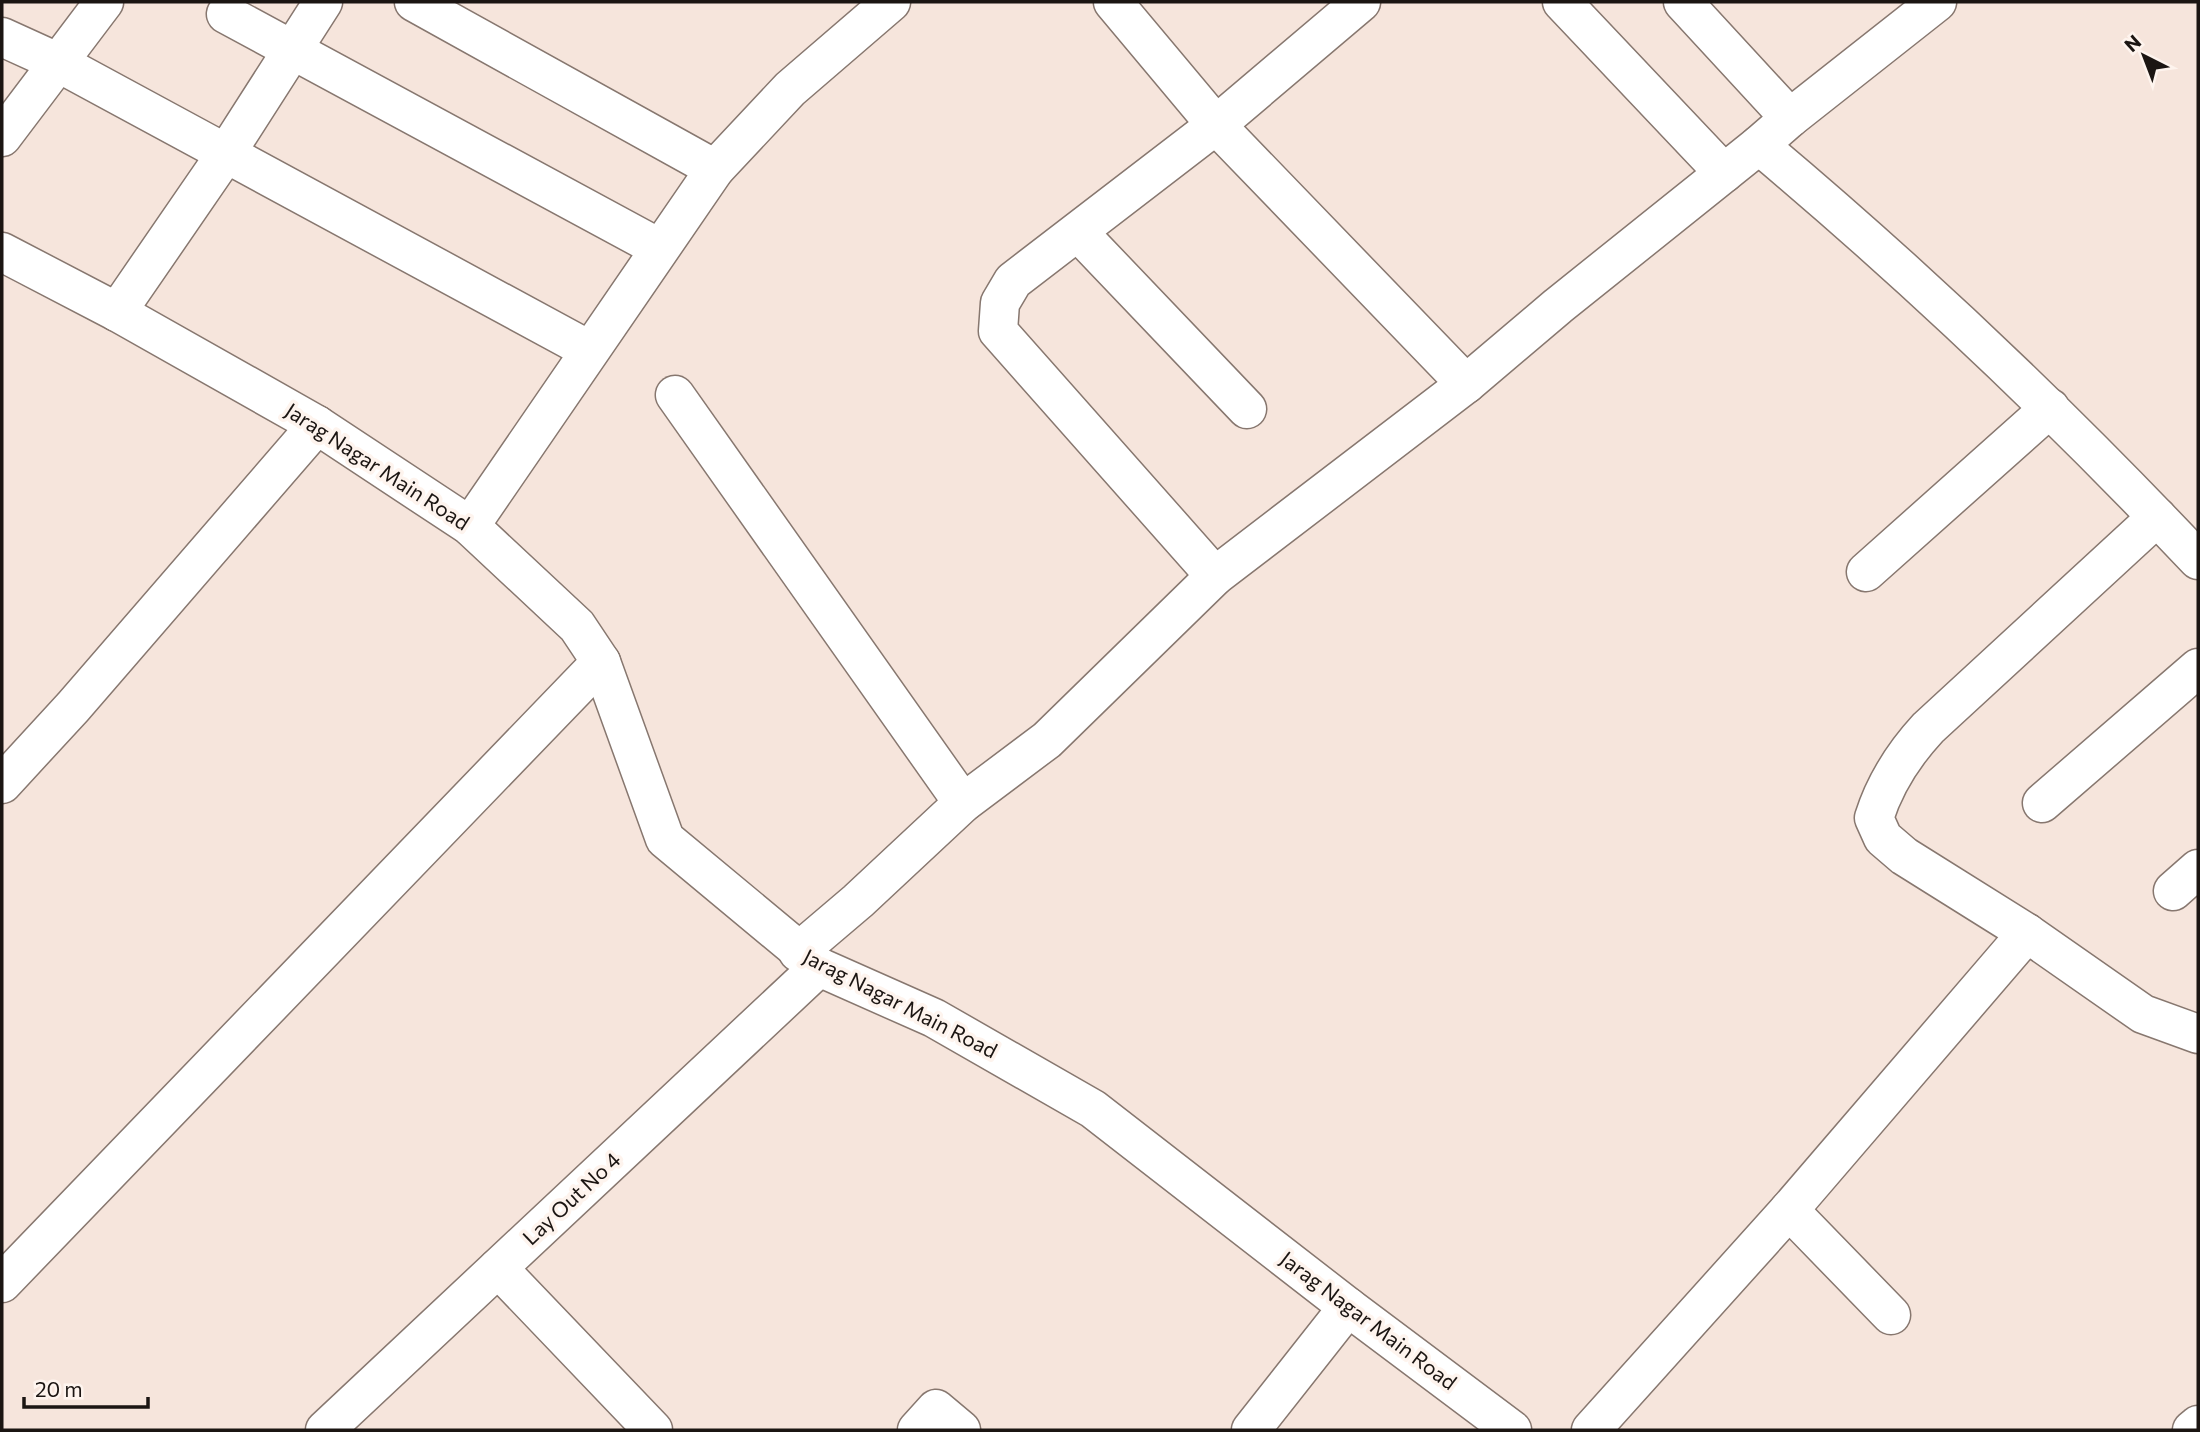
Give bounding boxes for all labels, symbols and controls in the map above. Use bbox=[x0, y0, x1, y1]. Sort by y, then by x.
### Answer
north arrow bbox=[2109, 21, 2179, 91]
text: N bbox=[2119, 30, 2145, 56]
street label: Jarag Nagar Main Road bbox=[281, 397, 475, 535]
street label: Jarag Nagar Main Road bbox=[799, 943, 1002, 1062]
street label: Lay Out No 4 bbox=[517, 1146, 625, 1249]
street label: Jarag Nagar Main Road bbox=[1276, 1245, 1462, 1394]
scale bar bbox=[24, 1366, 149, 1410]
text: 20 m bbox=[35, 1376, 83, 1401]

